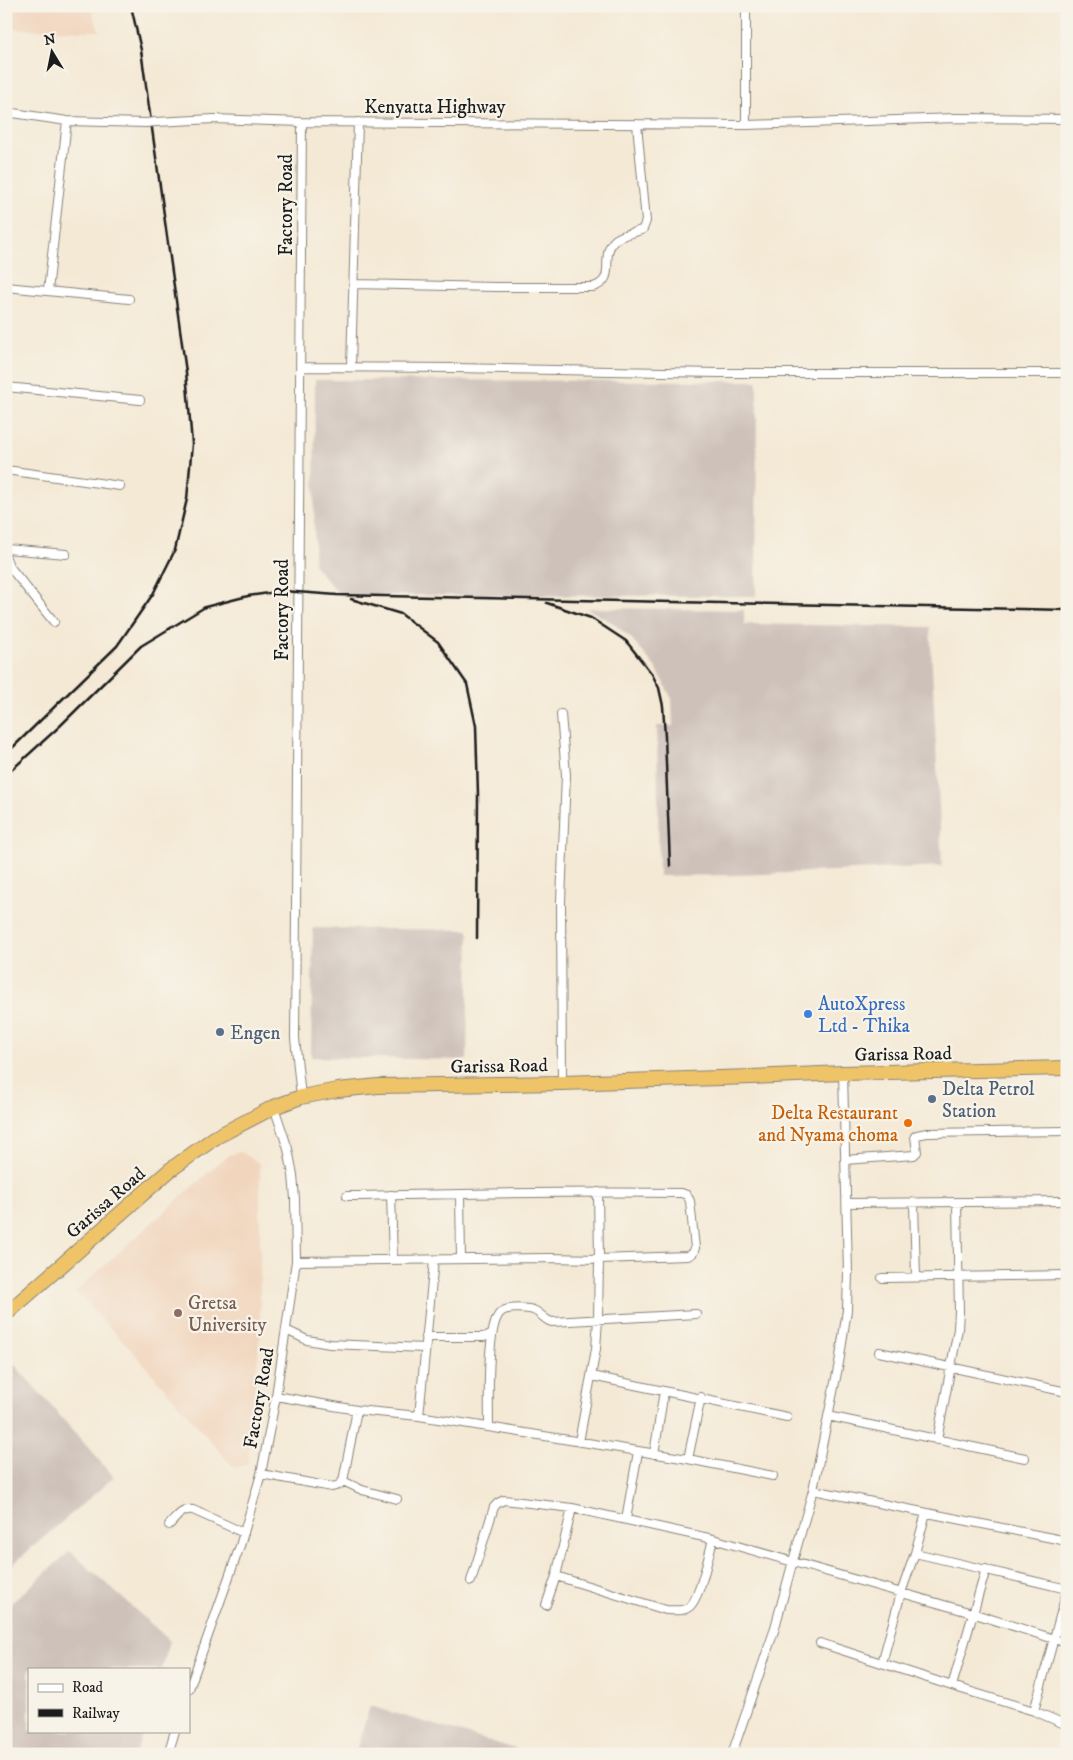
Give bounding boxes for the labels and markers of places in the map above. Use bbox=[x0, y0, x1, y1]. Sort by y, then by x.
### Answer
place label: AutoXpress Ltd - Thika bbox=[818, 993, 910, 1038]
marker: AutoXpress Ltd - Thika bbox=[802, 1008, 814, 1020]
place label: Engen bbox=[230, 1022, 280, 1045]
marker: Engen bbox=[214, 1026, 226, 1038]
place label: Delta Petrol Station bbox=[942, 1078, 1035, 1123]
marker: Delta Petrol Station bbox=[926, 1093, 938, 1105]
place label: Delta Restaurant and Nyama choma bbox=[758, 1102, 898, 1147]
marker: Delta Restaurant and Nyama choma bbox=[902, 1117, 914, 1129]
place label: Gretsa University bbox=[188, 1292, 268, 1337]
marker: Gretsa University bbox=[172, 1307, 184, 1319]

